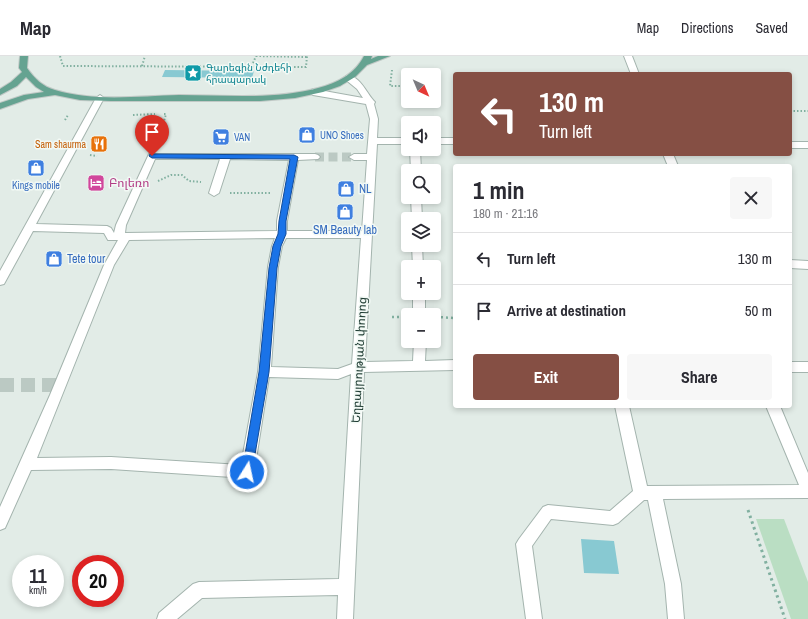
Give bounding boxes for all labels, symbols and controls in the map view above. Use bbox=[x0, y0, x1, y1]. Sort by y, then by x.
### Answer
text: Map bbox=[20, 15, 51, 41]
text: Map bbox=[637, 19, 659, 37]
text: Directions bbox=[681, 19, 733, 37]
text: Saved bbox=[755, 19, 788, 37]
place label: Գարեգին Նժդեհի հրապարակ bbox=[206, 61, 292, 86]
place icon: Գարեգին Նժդեհի հրապարակ bbox=[183, 63, 203, 83]
north arrow bbox=[401, 68, 441, 108]
map controls bbox=[401, 68, 441, 348]
text: 130 m bbox=[539, 83, 604, 121]
icon: left bbox=[473, 88, 525, 140]
pin bbox=[135, 115, 169, 156]
button: sound bbox=[401, 116, 441, 156]
text: Turn left bbox=[539, 119, 592, 144]
icon: arrive bbox=[141, 121, 163, 143]
shop icon: UNO Shoes bbox=[297, 125, 317, 145]
supermarket icon: VAN bbox=[211, 127, 231, 147]
place label: UNO Shoes bbox=[320, 129, 364, 142]
place label: VAN bbox=[234, 131, 250, 144]
restaurant icon: Sam shaurma bbox=[89, 134, 109, 154]
place label: Sam shaurma bbox=[35, 138, 86, 151]
shop icon: Kings mobile bbox=[26, 158, 46, 178]
button: search bbox=[401, 164, 441, 204]
hotel icon: Բոլեռո bbox=[86, 173, 106, 193]
text: 1 min bbox=[473, 174, 524, 206]
place label: Բոլեռո bbox=[109, 175, 149, 191]
button: close bbox=[730, 177, 772, 219]
place label: Kings mobile bbox=[12, 179, 60, 192]
shop icon: NL bbox=[336, 179, 356, 199]
place label: NL bbox=[359, 181, 372, 197]
shop icon: SM Beauty lab bbox=[335, 202, 355, 222]
text: 180 m · 21:16 bbox=[473, 205, 538, 222]
button: layers bbox=[401, 212, 441, 252]
place label: SM Beauty lab bbox=[313, 222, 377, 238]
icon: left bbox=[473, 248, 495, 270]
text: Turn left bbox=[507, 248, 555, 269]
text: 130 m bbox=[738, 248, 772, 269]
shop icon: Tete tour bbox=[44, 249, 64, 269]
place label: Tete tour bbox=[67, 251, 106, 267]
button: + bbox=[401, 260, 441, 300]
street label: Եղբայրության փողոց bbox=[348, 296, 370, 424]
icon: arrive bbox=[473, 300, 495, 322]
text: Arrive at destination bbox=[507, 300, 626, 321]
text: 50 m bbox=[745, 300, 772, 321]
button: − bbox=[401, 308, 441, 348]
button: Exit bbox=[473, 354, 619, 400]
button: Share bbox=[627, 354, 772, 400]
position arrow bbox=[226, 451, 268, 493]
speed limit sign: 20 bbox=[72, 555, 124, 607]
text: 11 bbox=[29, 562, 47, 589]
text: km/h bbox=[29, 584, 47, 597]

